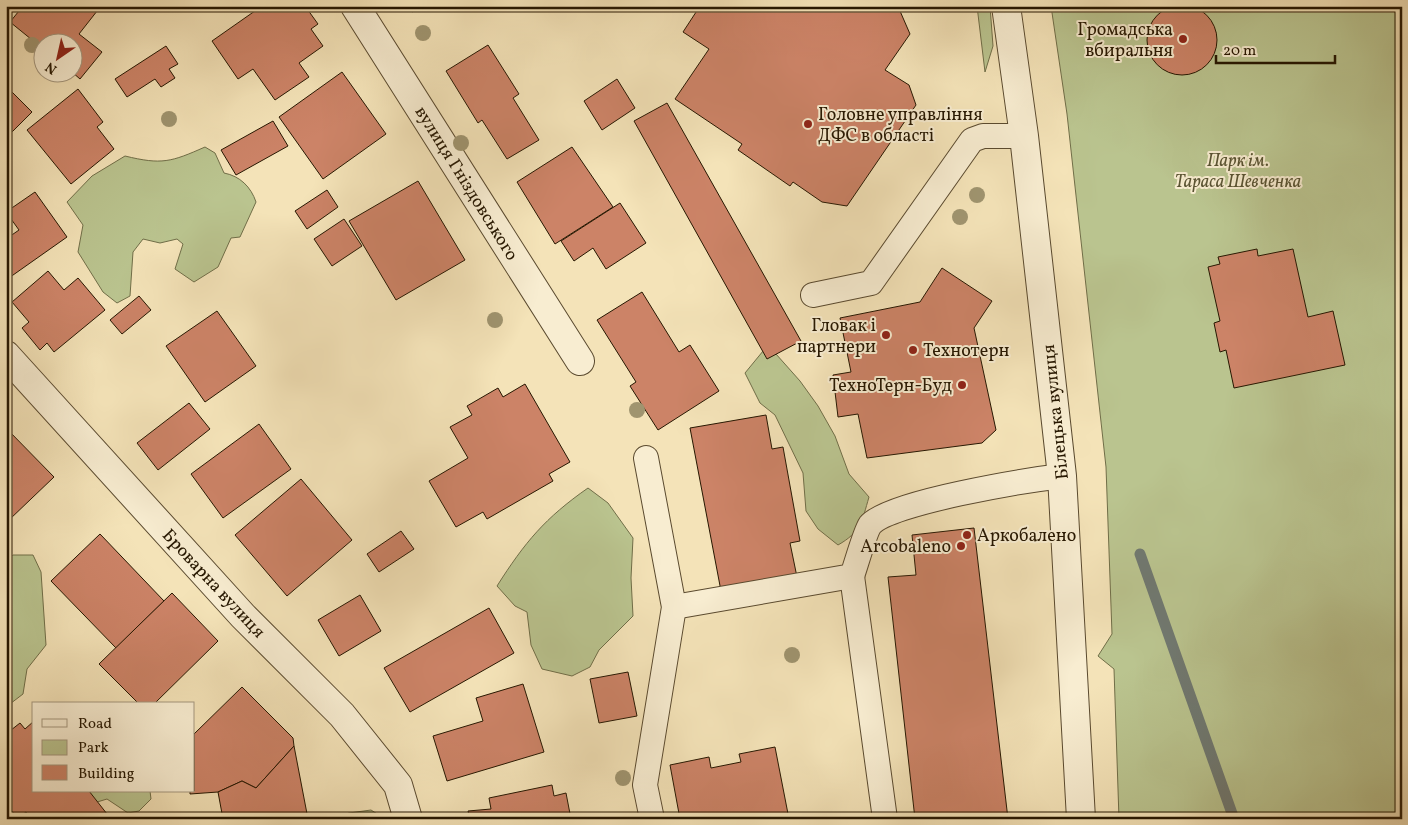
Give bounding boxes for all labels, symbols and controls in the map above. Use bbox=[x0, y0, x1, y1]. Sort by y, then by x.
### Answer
place label: Громадська вбиральня bbox=[1077, 18, 1173, 64]
north arrow bbox=[32, 32, 82, 82]
scale bar bbox=[1216, 32, 1334, 64]
marker: Громадська вбиральня bbox=[1177, 33, 1189, 45]
text: 20 m bbox=[1223, 41, 1256, 62]
text: N bbox=[42, 57, 61, 78]
street label: вулиця Гніздовського bbox=[408, 102, 523, 266]
place label: Головне управління ДФС в області bbox=[818, 103, 983, 149]
marker: Головне управління ДФС в області bbox=[802, 118, 814, 130]
park label: Парк ім. Тараса Шевченка bbox=[1175, 149, 1301, 195]
place label: Гловак і партнери bbox=[797, 314, 876, 360]
marker: Гловак і партнери bbox=[880, 329, 892, 341]
place label: Технотерн bbox=[923, 339, 1009, 364]
street label: Білецька вулиця bbox=[1037, 343, 1076, 481]
marker: Технотерн bbox=[907, 344, 919, 356]
place label: ТехноТерн-Буд bbox=[829, 374, 952, 399]
marker: ТехноТерн-Буд bbox=[956, 379, 968, 391]
street label: Броварна вулиця bbox=[156, 524, 270, 644]
place label: Аркобалено bbox=[977, 524, 1076, 549]
marker: Аркобалено bbox=[961, 529, 973, 541]
place label: Arcobaleno bbox=[860, 535, 951, 560]
marker: Arcobaleno bbox=[955, 540, 967, 552]
legend bbox=[32, 702, 195, 792]
text: Road bbox=[78, 714, 112, 735]
text: Park bbox=[78, 738, 109, 759]
text: Building bbox=[78, 764, 135, 785]

